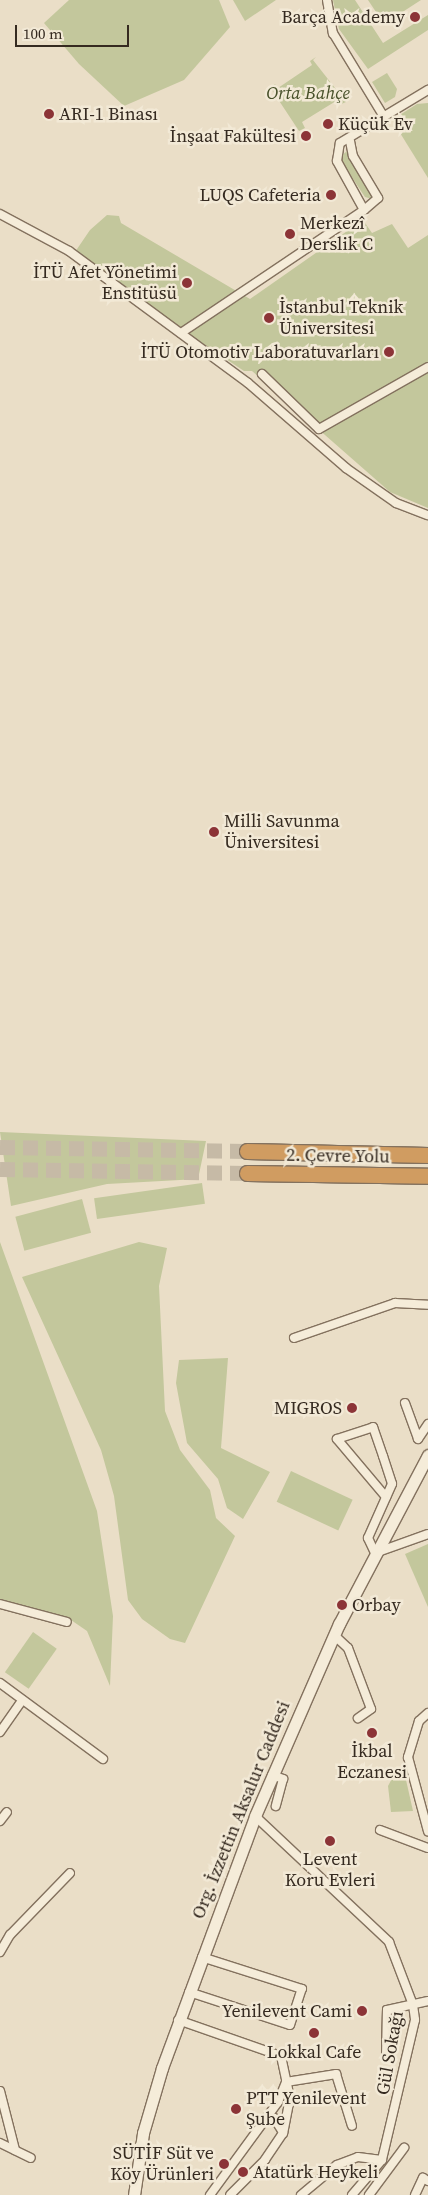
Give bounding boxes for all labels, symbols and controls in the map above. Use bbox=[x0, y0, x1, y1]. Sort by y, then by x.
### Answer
place label: Barça Academy bbox=[281, 6, 405, 28]
marker: Barça Academy bbox=[409, 11, 421, 23]
scale bar bbox=[18, 15, 131, 47]
text: 100 m bbox=[23, 23, 63, 44]
park label: Orta Bahçe bbox=[266, 82, 350, 104]
place label: ARI-1 Binası bbox=[59, 103, 158, 125]
marker: ARI-1 Binası bbox=[43, 108, 55, 120]
place label: Küçük Ev bbox=[338, 113, 413, 135]
marker: Küçük Ev bbox=[322, 118, 334, 130]
place label: İnşaat Fakültesi bbox=[169, 125, 296, 147]
marker: İnşaat Fakültesi bbox=[300, 130, 312, 142]
place label: LUQS Cafeteria bbox=[200, 184, 321, 206]
marker: LUQS Cafeteria bbox=[325, 189, 337, 201]
place label: Merkezî Derslik C bbox=[300, 213, 373, 255]
marker: Merkezî Derslik C bbox=[284, 228, 296, 240]
place label: İTÜ Afet Yönetimi Enstitüsü bbox=[33, 262, 177, 304]
marker: İTÜ Afet Yönetimi Enstitüsü bbox=[181, 277, 193, 289]
place label: İstanbul Teknik Üniversitesi bbox=[279, 297, 404, 340]
marker: İstanbul Teknik Üniversitesi bbox=[263, 312, 275, 324]
place label: İTÜ Otomotiv Laboratuvarları bbox=[141, 341, 379, 363]
marker: İTÜ Otomotiv Laboratuvarları bbox=[383, 346, 395, 358]
place label: Milli Savunma Üniversitesi bbox=[224, 811, 340, 854]
marker: Milli Savunma Üniversitesi bbox=[208, 826, 220, 838]
street label: 2. Çevre Yolu bbox=[286, 1144, 390, 1168]
place label: MIGROS bbox=[274, 1397, 342, 1419]
marker: MIGROS bbox=[346, 1402, 358, 1414]
place label: Orbay bbox=[352, 1594, 401, 1616]
marker: Orbay bbox=[336, 1599, 348, 1611]
street label: Org. İzzettin Aksalur Caddesi bbox=[187, 1698, 295, 1922]
marker: İkbal Eczanesi bbox=[366, 1727, 378, 1739]
place label: İkbal Eczanesi bbox=[337, 1741, 407, 1784]
marker: Levent Koru Evleri bbox=[324, 1835, 336, 1847]
place label: Levent Koru Evleri bbox=[285, 1849, 375, 1892]
place label: Yenilevent Cami bbox=[222, 2000, 352, 2022]
marker: Yenilevent Cami bbox=[356, 2005, 368, 2017]
street label: Gül Sokağı bbox=[372, 2009, 408, 2097]
marker: Lokkal Cafe bbox=[308, 2027, 320, 2039]
place label: Lokkal Cafe bbox=[267, 2041, 361, 2063]
place label: PTT Yenilevent Şube bbox=[246, 2088, 367, 2130]
marker: PTT Yenilevent Şube bbox=[230, 2103, 242, 2115]
place label: SÜTİF Süt ve Köy Ürünleri bbox=[110, 2143, 214, 2186]
marker: SÜTİF Süt ve Köy Ürünleri bbox=[218, 2158, 230, 2170]
place label: Atatürk Heykeli bbox=[253, 2161, 378, 2183]
marker: Atatürk Heykeli bbox=[237, 2166, 249, 2178]

